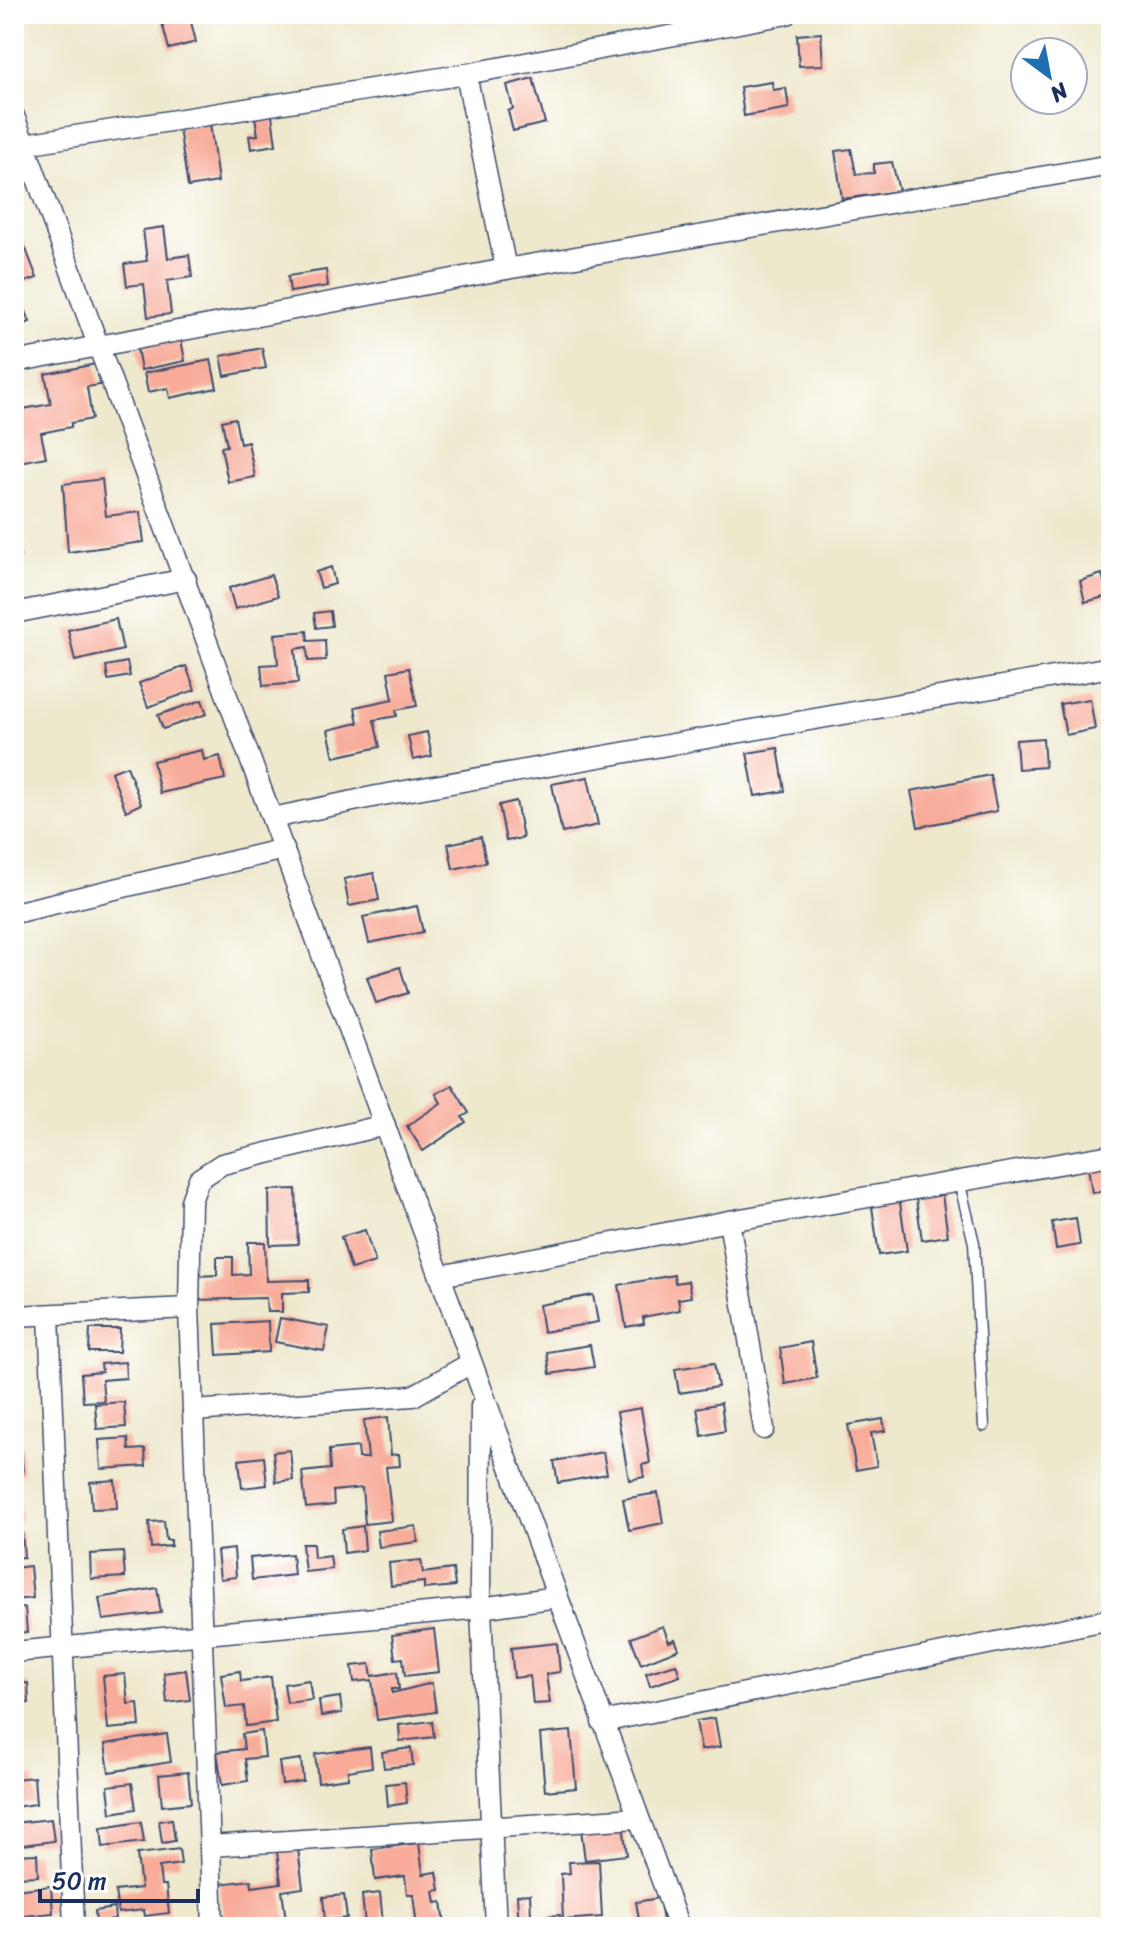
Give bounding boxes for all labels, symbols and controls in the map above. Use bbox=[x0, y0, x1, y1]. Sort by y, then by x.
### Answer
north arrow bbox=[1009, 36, 1089, 116]
text: N bbox=[1042, 71, 1077, 114]
scale bar bbox=[40, 1853, 198, 1903]
text: 50 m bbox=[52, 1860, 107, 1902]

